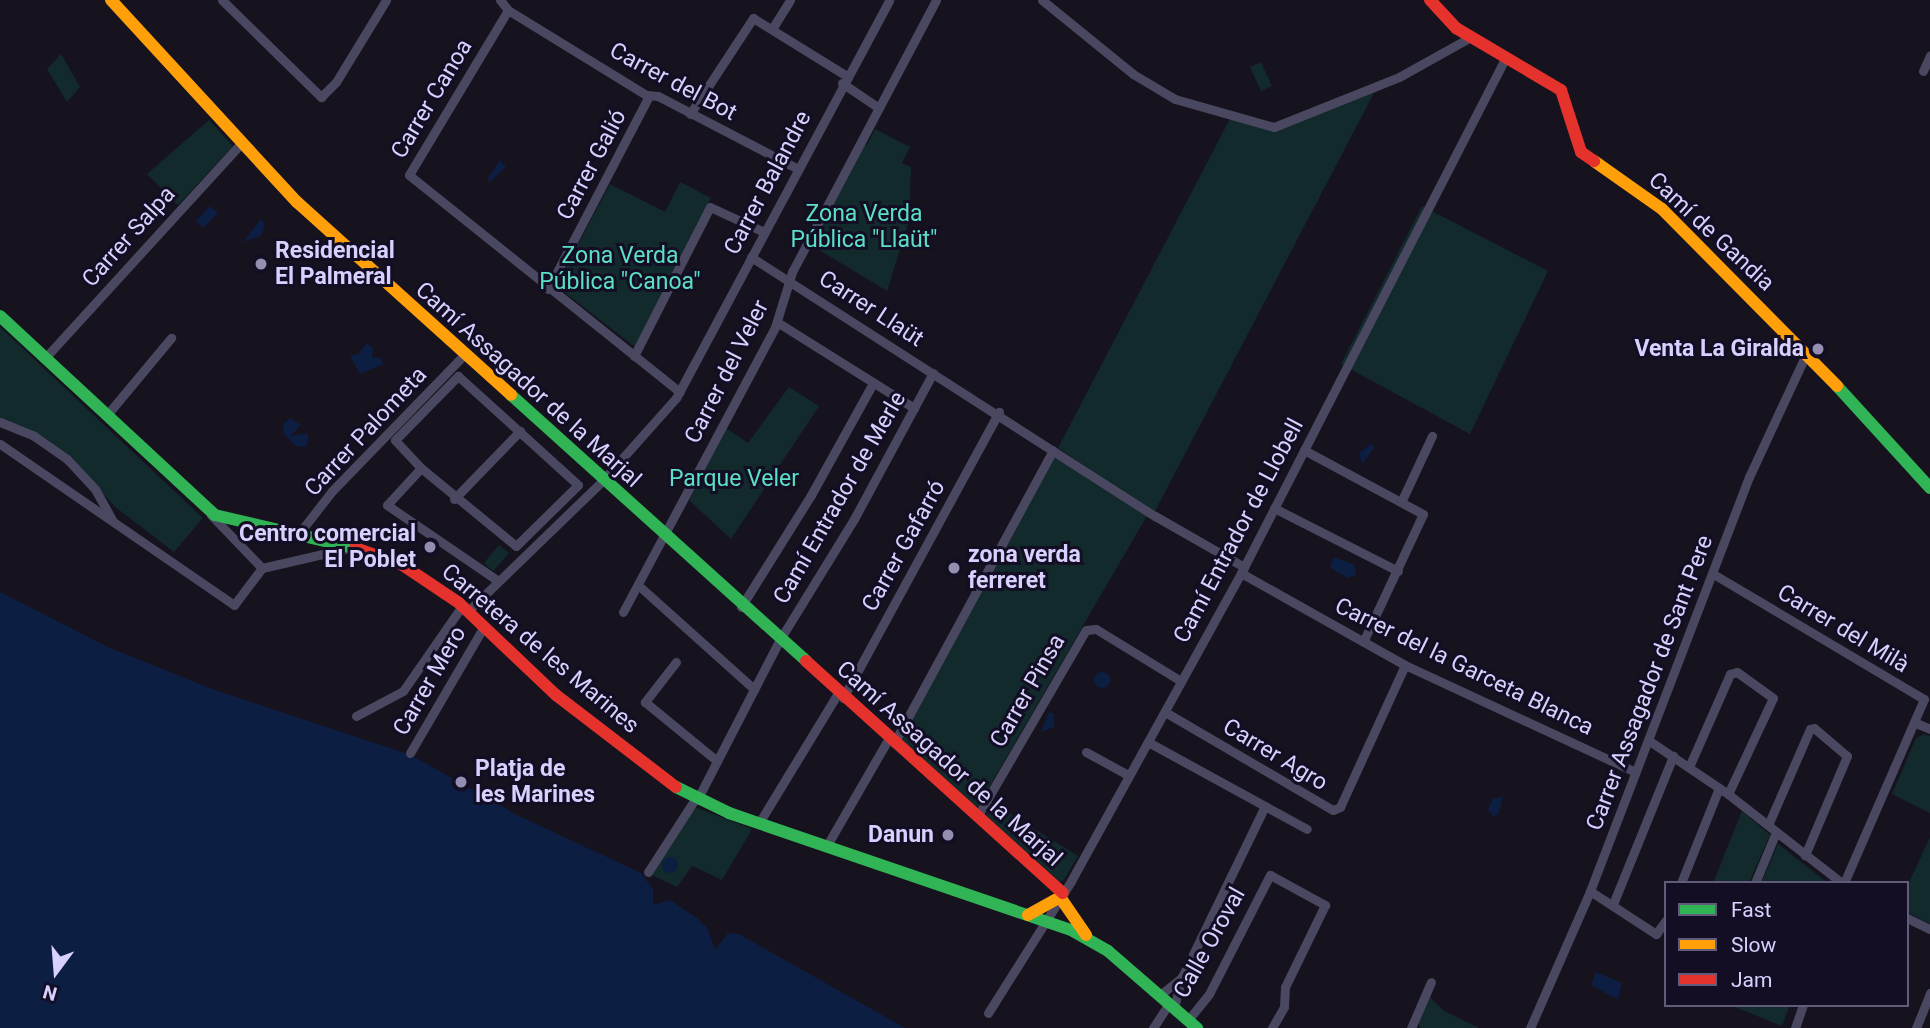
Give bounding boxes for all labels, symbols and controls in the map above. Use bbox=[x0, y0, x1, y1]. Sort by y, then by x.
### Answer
street label: Carrer Canoa bbox=[386, 34, 478, 164]
street label: Carrer del Bot bbox=[605, 37, 741, 127]
street label: Carrer Galió bbox=[551, 105, 633, 225]
street label: Carrer Balandre bbox=[719, 106, 817, 260]
street label: Camí de Gandia bbox=[1642, 167, 1780, 297]
street label: Carrer Salpa bbox=[77, 181, 181, 293]
park label: Zona Verda Pública "Llaüt" bbox=[791, 200, 937, 254]
place label: Residencial El Palmeral bbox=[275, 237, 395, 291]
park label: Zona Verda Pública "Canoa" bbox=[539, 242, 701, 296]
marker: Residencial El Palmeral bbox=[253, 256, 269, 272]
street label: Carrer Llaüt bbox=[813, 265, 929, 353]
street label: Camí Assagador de la Marjal bbox=[410, 276, 646, 494]
street label: Carrer del Veler bbox=[679, 296, 775, 448]
place label: Venta La Giralda bbox=[1634, 335, 1804, 363]
marker: Venta La Giralda bbox=[1810, 341, 1826, 357]
street label: Carrer Palometa bbox=[299, 362, 433, 502]
street label: Camí Entrador de Merle bbox=[768, 387, 912, 609]
street label: Camí Entrador de Llobell bbox=[1168, 414, 1310, 648]
park label: Parque Veler bbox=[669, 465, 799, 493]
street label: Carrer Gafarró bbox=[857, 476, 951, 616]
place label: Centro comercial El Poblet bbox=[239, 520, 416, 574]
street label: Carrer Assagador de Sant Pere bbox=[1581, 531, 1719, 835]
marker: Centro comercial El Poblet bbox=[422, 539, 438, 555]
place label: zona verda ferreret bbox=[968, 541, 1081, 595]
street label: Carretera de les Marines bbox=[436, 558, 644, 740]
marker: zona verda ferreret bbox=[946, 560, 962, 576]
street label: Carrer del Milà bbox=[1772, 579, 1914, 679]
street label: Carrer del la Garceta Blanca bbox=[1330, 592, 1598, 742]
street label: Carrer Mero bbox=[388, 621, 472, 741]
street label: Carrer Pinsa bbox=[985, 630, 1071, 752]
street label: Camí Assagador de la Marjal bbox=[831, 655, 1067, 873]
street label: Carrer Agro bbox=[1218, 713, 1332, 797]
place label: Platja de les Marines bbox=[475, 755, 595, 809]
marker: Platja de les Marines bbox=[453, 774, 469, 790]
place label: Danun bbox=[868, 821, 934, 849]
marker: Danun bbox=[940, 827, 956, 843]
legend bbox=[1664, 881, 1909, 1007]
street label: Calle Oroval bbox=[1168, 883, 1252, 1003]
text: Fast bbox=[1731, 898, 1771, 922]
text: Slow bbox=[1731, 933, 1776, 957]
north arrow bbox=[21, 937, 91, 1007]
text: Jam bbox=[1731, 968, 1772, 992]
text: N bbox=[40, 980, 60, 1006]

